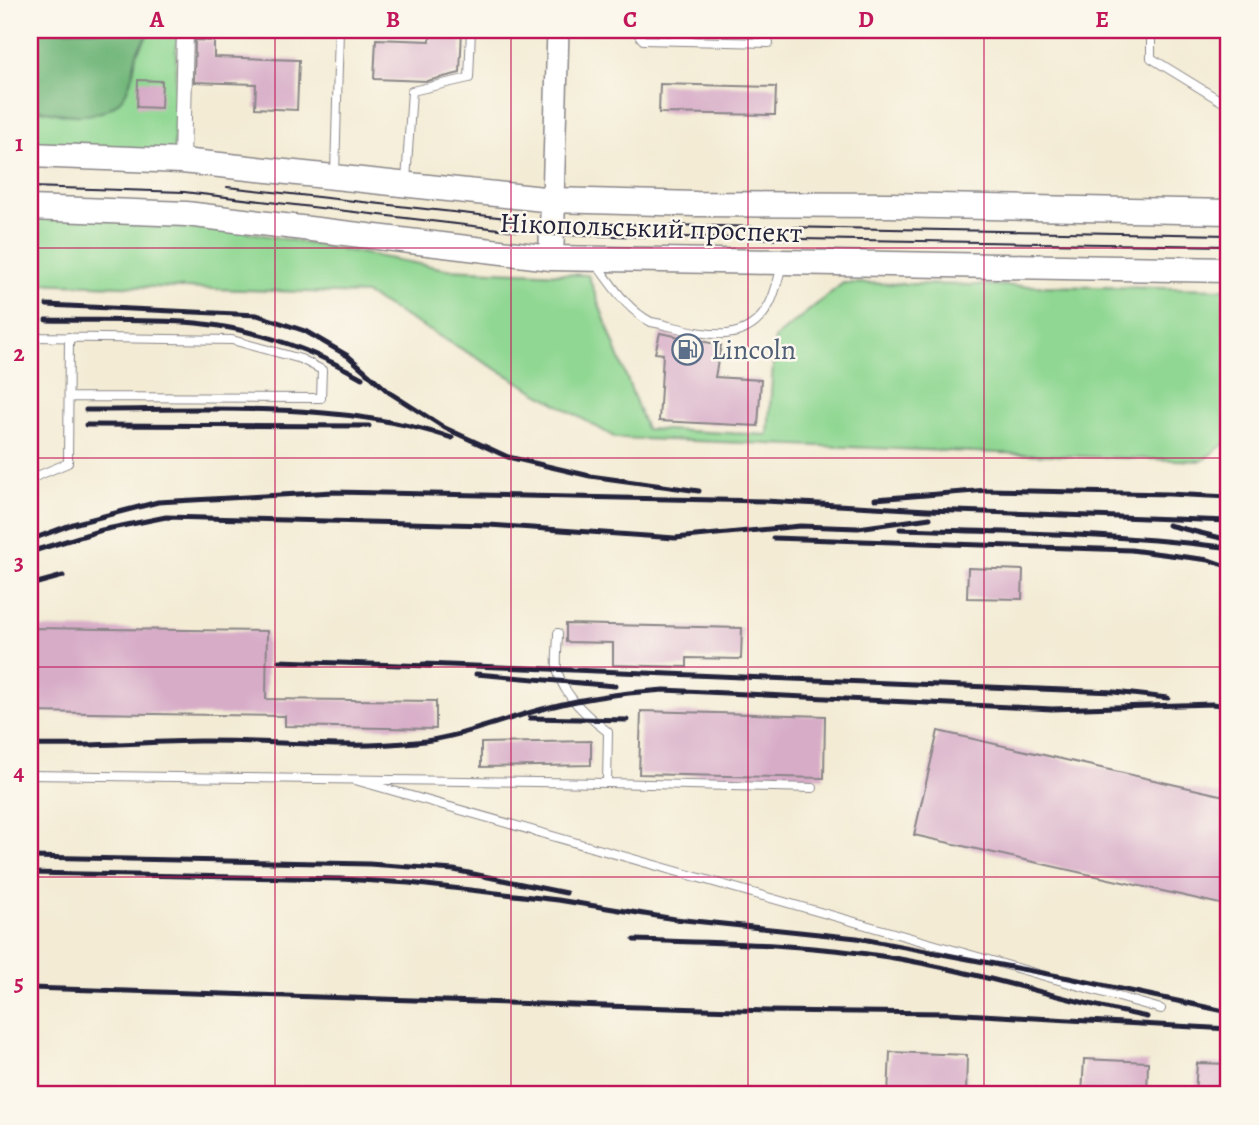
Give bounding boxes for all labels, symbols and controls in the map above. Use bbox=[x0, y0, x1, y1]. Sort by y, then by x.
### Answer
text: A bbox=[149, 4, 165, 35]
text: B bbox=[386, 4, 400, 35]
text: C bbox=[623, 4, 637, 35]
text: D bbox=[858, 4, 874, 35]
text: E bbox=[1095, 4, 1109, 35]
text: 1 bbox=[15, 128, 23, 159]
street label: Нікопольський проспект bbox=[499, 204, 803, 252]
place label: Lincoln bbox=[711, 331, 796, 369]
fuel station icon: Lincoln bbox=[671, 332, 705, 366]
text: 2 bbox=[13, 338, 25, 369]
text: 3 bbox=[14, 547, 24, 578]
text: 4 bbox=[14, 757, 25, 788]
text: 5 bbox=[14, 967, 24, 998]

